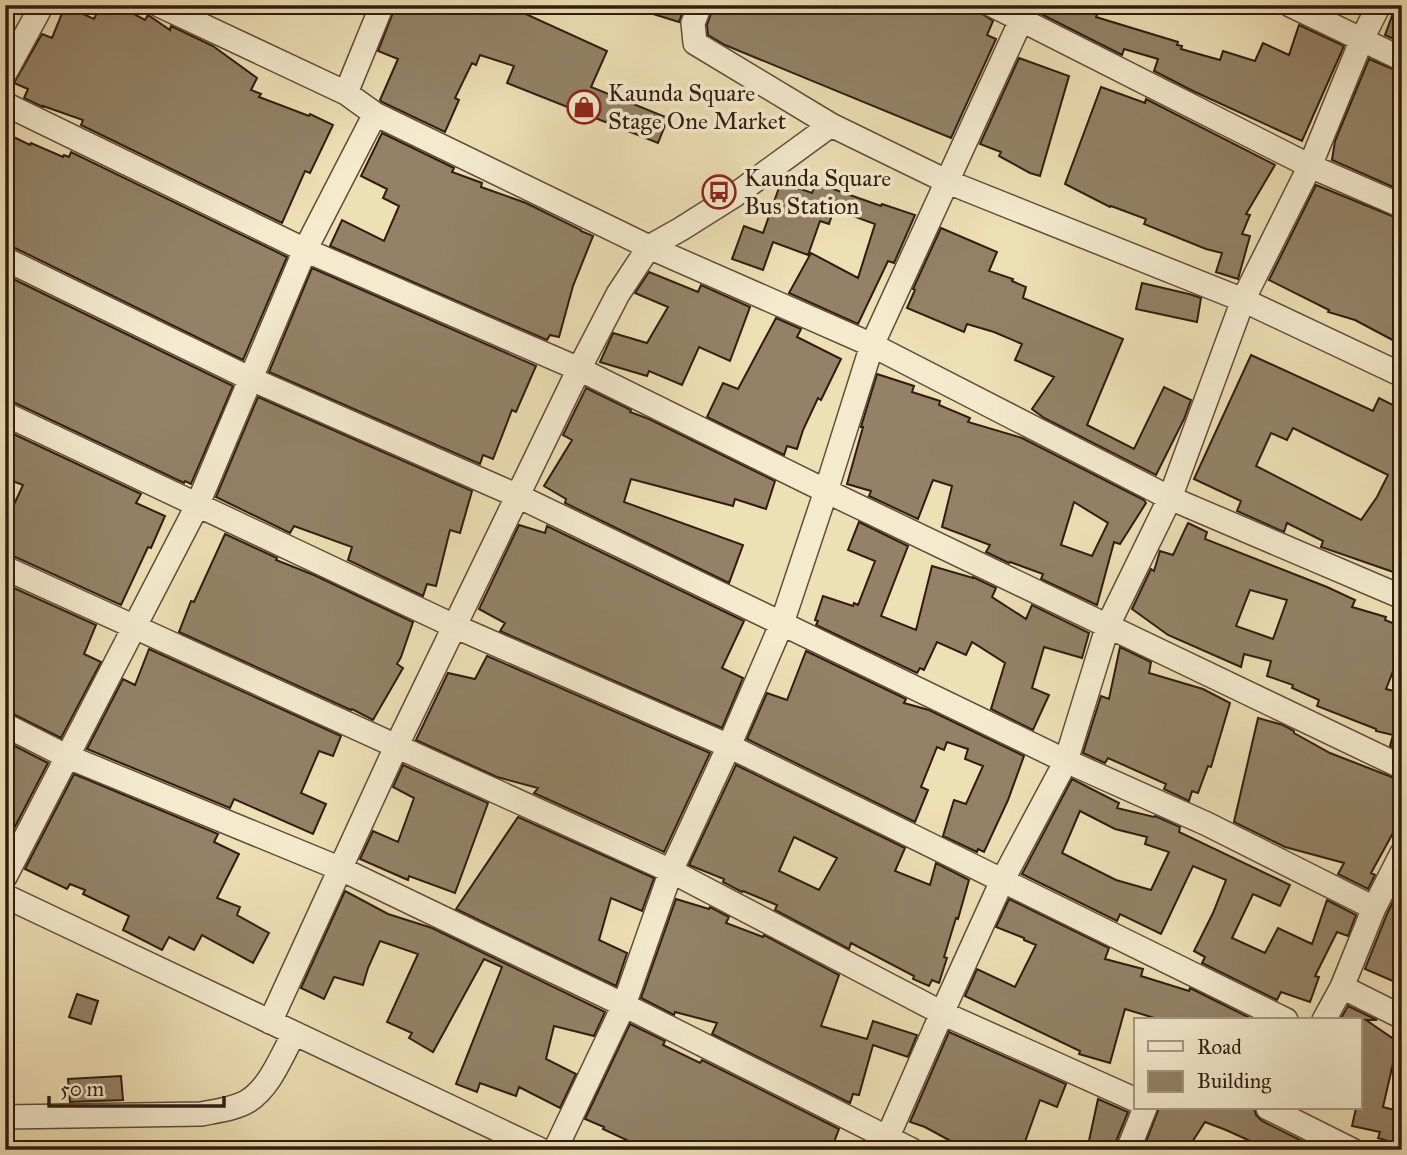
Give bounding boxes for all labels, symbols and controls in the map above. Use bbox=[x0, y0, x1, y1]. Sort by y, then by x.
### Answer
place label: Kaunda Square Stage One Market bbox=[608, 78, 787, 136]
shop icon: Kaunda Square Stage One Market bbox=[565, 88, 603, 126]
place label: Kaunda Square Bus Station bbox=[744, 163, 891, 221]
bus stop icon: Kaunda Square Bus Station bbox=[700, 173, 738, 211]
legend bbox=[1134, 1018, 1362, 1110]
text: Road bbox=[1197, 1034, 1242, 1060]
scale bar bbox=[49, 1064, 224, 1108]
text: Building bbox=[1197, 1068, 1271, 1094]
text: 50 m bbox=[60, 1076, 105, 1102]

